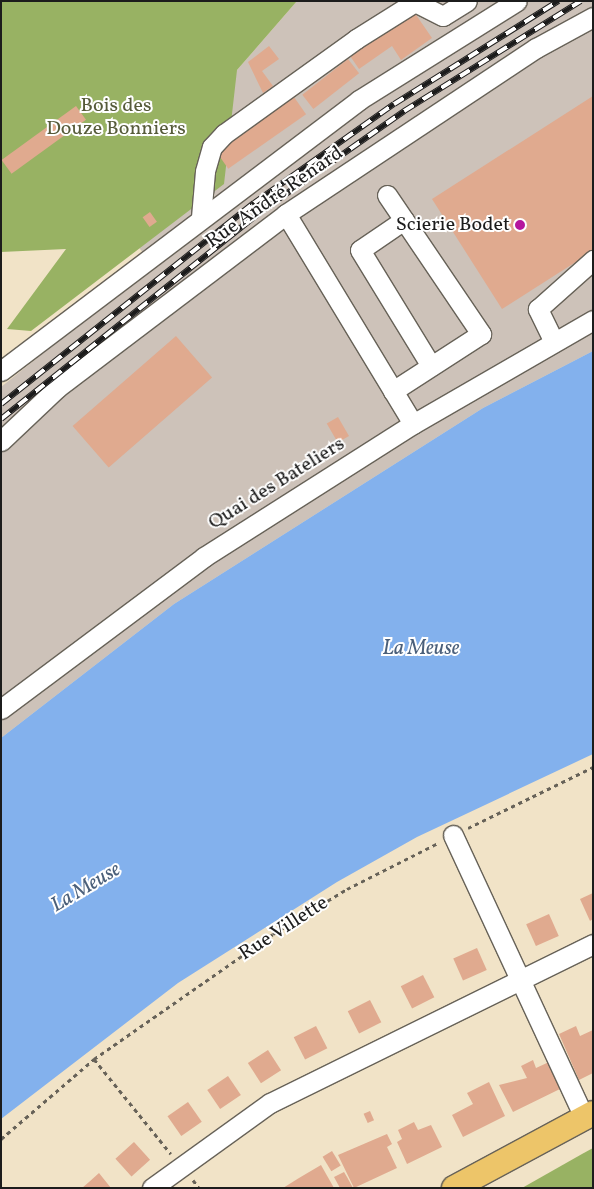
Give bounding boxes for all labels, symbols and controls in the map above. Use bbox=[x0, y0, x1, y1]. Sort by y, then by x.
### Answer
park label: Bois des Douze Bonniers bbox=[46, 94, 186, 141]
street label: Rue André Renard bbox=[202, 142, 348, 254]
place label: Scierie Bodet bbox=[396, 213, 510, 237]
marker: Scierie Bodet bbox=[514, 219, 526, 231]
street label: Quai des Bateliers bbox=[204, 432, 350, 536]
water label: La Meuse bbox=[383, 636, 459, 662]
water label: La Meuse bbox=[47, 857, 125, 919]
street label: Rue Villette bbox=[235, 891, 333, 967]

